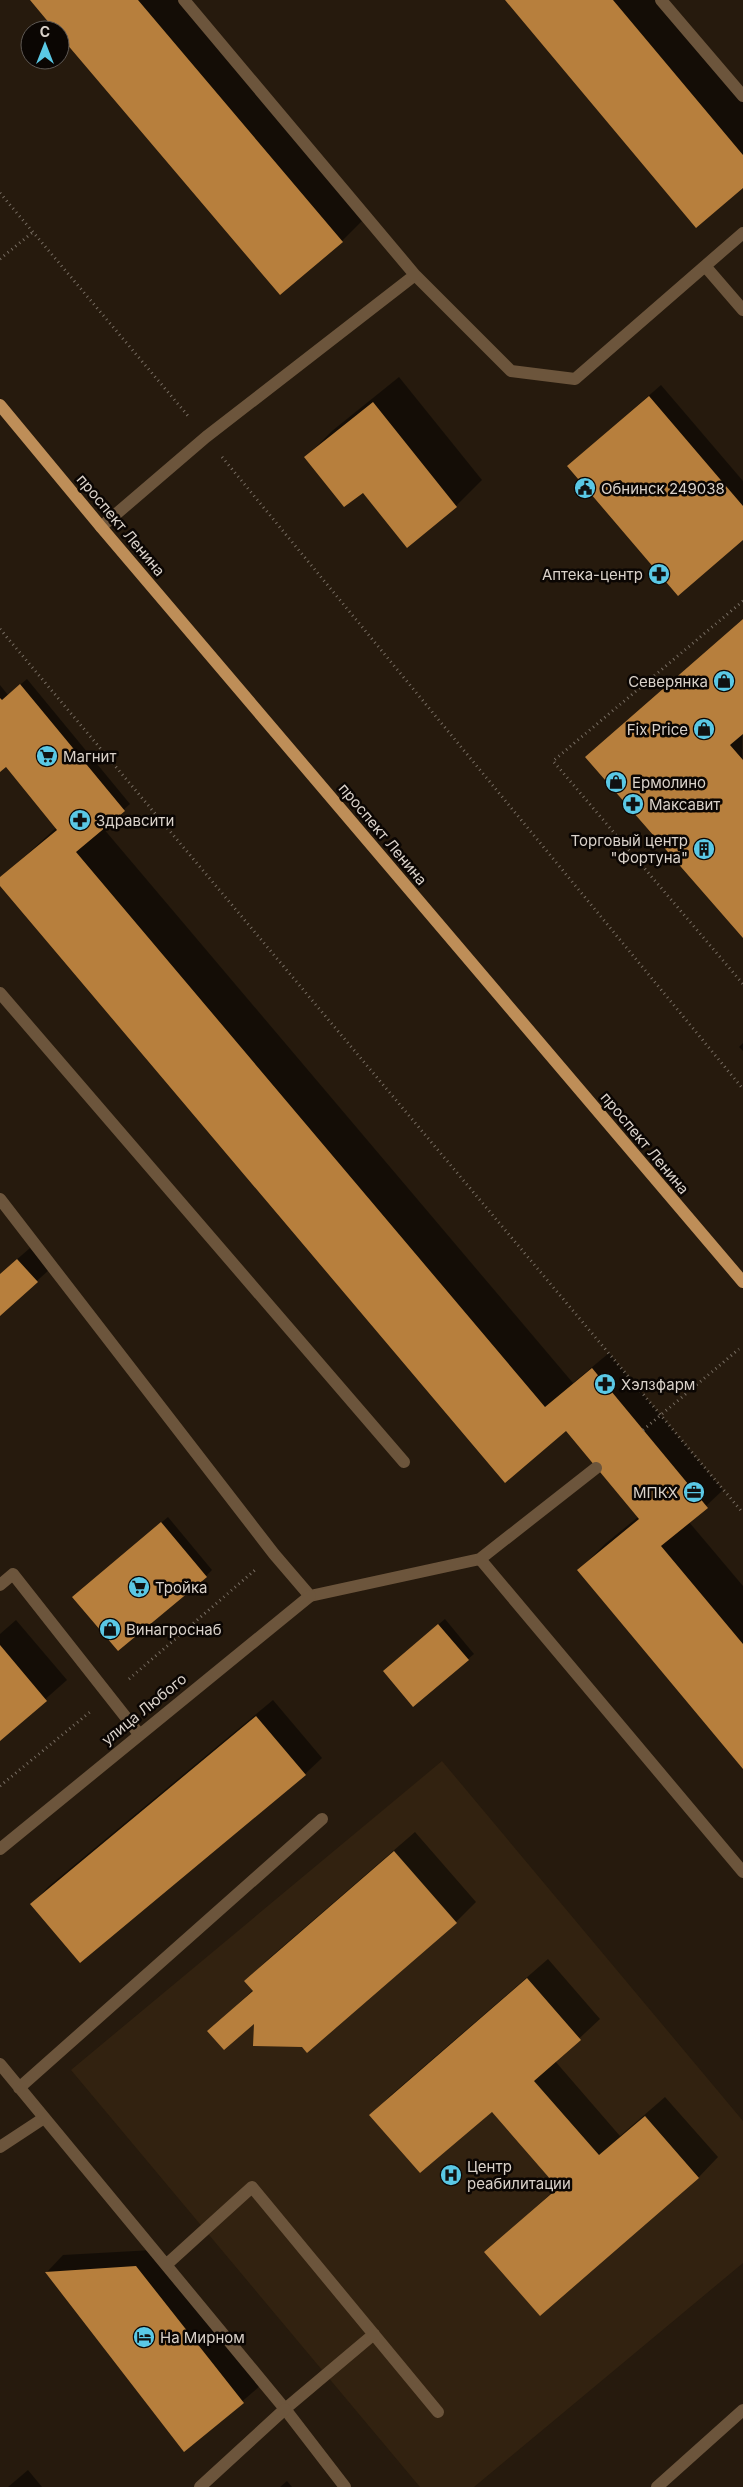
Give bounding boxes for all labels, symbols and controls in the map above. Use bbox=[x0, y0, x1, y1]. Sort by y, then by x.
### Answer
north arrow bbox=[20, 20, 70, 70]
text: С bbox=[40, 23, 50, 40]
street label: проспект Ленина bbox=[73, 470, 169, 580]
public building icon: Обнинск 249038 bbox=[573, 476, 597, 500]
place label: Обнинск 249038 bbox=[601, 479, 725, 498]
pharmacy icon: Аптека-центр bbox=[647, 562, 671, 586]
place label: Аптека-центр bbox=[542, 565, 643, 584]
shop icon: Северянка bbox=[712, 669, 736, 693]
place label: Северянка bbox=[628, 672, 708, 691]
shop icon: Fix Price bbox=[692, 717, 716, 741]
place label: Fix Price bbox=[627, 720, 688, 739]
supermarket icon: Магнит bbox=[35, 744, 59, 768]
place label: Магнит bbox=[63, 747, 116, 766]
shop icon: Ермолино bbox=[604, 770, 628, 794]
place label: Ермолино bbox=[632, 773, 706, 792]
street label: проспект Ленина bbox=[335, 779, 431, 889]
pharmacy icon: Максавит bbox=[621, 792, 645, 816]
place label: Максавит bbox=[649, 795, 720, 814]
pharmacy icon: Здравсити bbox=[68, 808, 92, 832]
place label: Здравсити bbox=[96, 811, 174, 830]
place label: Торговый центр "Фортуна" bbox=[570, 831, 688, 867]
building icon: Торговый центр "Фортуна" bbox=[692, 837, 716, 861]
street label: проспект Ленина bbox=[597, 1088, 693, 1198]
pharmacy icon: Хэлзфарм bbox=[593, 1372, 617, 1396]
place label: Хэлзфарм bbox=[621, 1375, 695, 1394]
office icon: МПКХ bbox=[682, 1480, 706, 1504]
place label: МПКХ bbox=[633, 1483, 678, 1502]
supermarket icon: Тройка bbox=[127, 1575, 151, 1599]
place label: Тройка bbox=[155, 1578, 207, 1597]
shop icon: Винагроснаб bbox=[98, 1617, 122, 1641]
place label: Винагроснаб bbox=[126, 1620, 222, 1639]
street label: улица Любого bbox=[98, 1669, 190, 1749]
place label: Центр реабилитации bbox=[467, 2157, 571, 2193]
hospital icon: Центр реабилитации bbox=[439, 2163, 463, 2187]
hotel icon: На Мирном bbox=[132, 2325, 156, 2349]
place label: На Мирном bbox=[160, 2328, 245, 2347]

